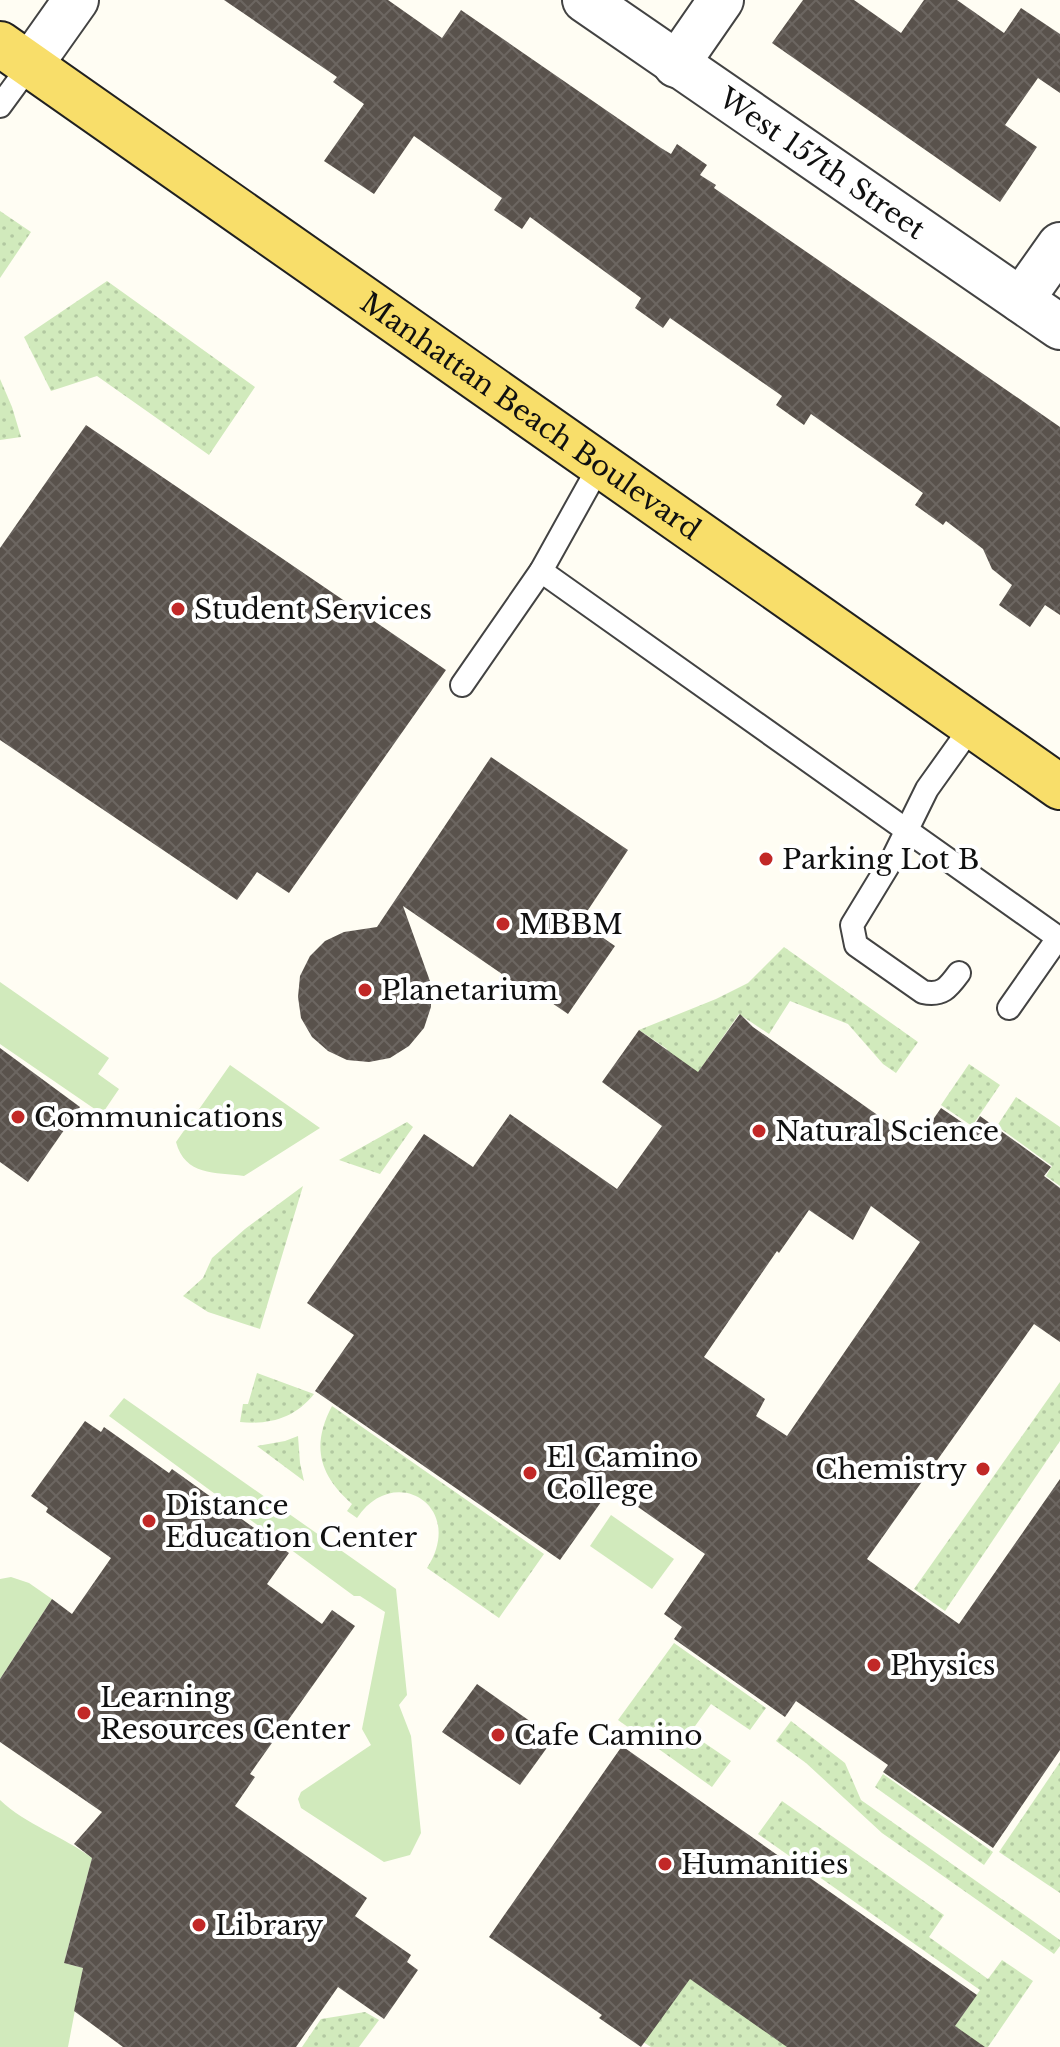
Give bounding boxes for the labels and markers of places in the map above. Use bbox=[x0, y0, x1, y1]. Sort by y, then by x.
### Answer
place label: Student Services bbox=[194, 592, 432, 627]
marker: Student Services bbox=[169, 600, 187, 618]
place label: Parking Lot B bbox=[782, 842, 979, 877]
marker: Parking Lot B bbox=[757, 850, 775, 868]
place label: MBBM bbox=[519, 907, 623, 942]
marker: MBBM bbox=[494, 915, 512, 933]
place label: Planetarium bbox=[381, 973, 558, 1008]
marker: Planetarium bbox=[356, 981, 374, 999]
place label: Communications bbox=[34, 1100, 283, 1135]
marker: Communications bbox=[9, 1108, 27, 1126]
place label: Natural Science bbox=[775, 1114, 999, 1149]
marker: Natural Science bbox=[750, 1122, 768, 1140]
place label: El Camino College bbox=[546, 1440, 699, 1507]
place label: Chemistry bbox=[815, 1452, 967, 1487]
marker: Chemistry bbox=[974, 1460, 992, 1478]
marker: El Camino College bbox=[521, 1464, 539, 1482]
place label: Distance Education Center bbox=[165, 1488, 418, 1555]
marker: Distance Education Center bbox=[140, 1512, 158, 1530]
place label: Physics bbox=[890, 1648, 995, 1683]
marker: Physics bbox=[865, 1656, 883, 1674]
place label: Learning Resources Center bbox=[100, 1680, 351, 1747]
marker: Learning Resources Center bbox=[75, 1704, 93, 1722]
place label: Cafe Camino bbox=[514, 1718, 702, 1753]
marker: Cafe Camino bbox=[489, 1726, 507, 1744]
place label: Humanities bbox=[681, 1847, 848, 1882]
marker: Humanities bbox=[656, 1855, 674, 1873]
place label: Library bbox=[215, 1908, 323, 1943]
marker: Library bbox=[190, 1916, 208, 1934]

